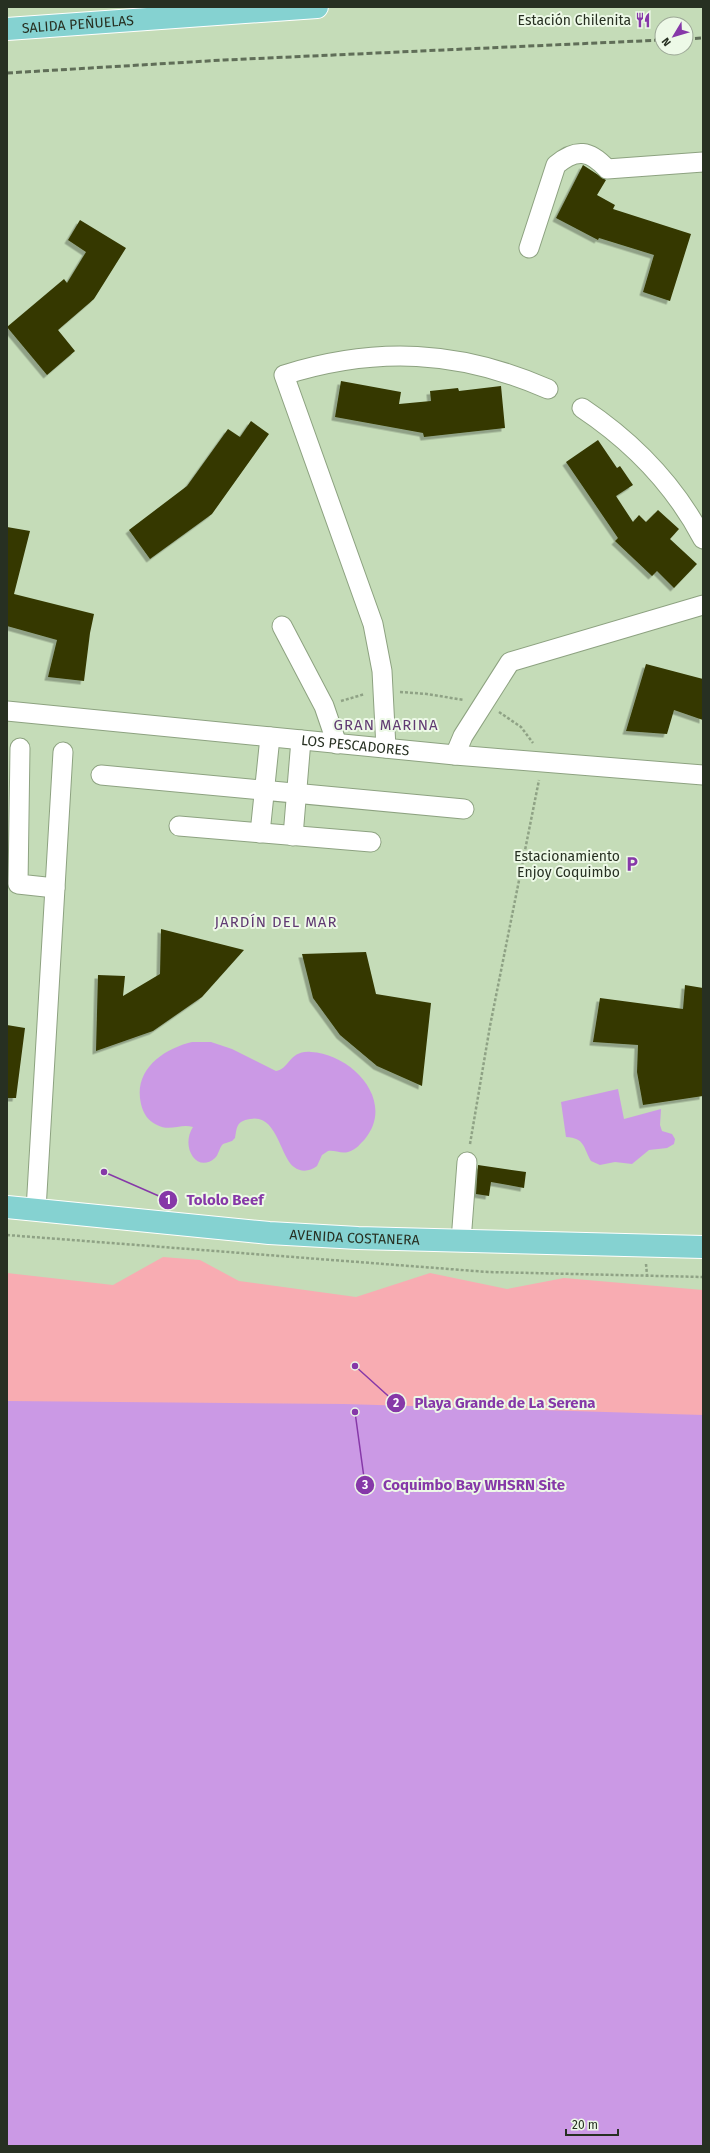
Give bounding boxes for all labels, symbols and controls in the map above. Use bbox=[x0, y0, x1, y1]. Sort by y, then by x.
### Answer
restaurant icon: Estación Chilenita bbox=[634, 11, 652, 29]
street label: SALIDA PEÑUELAS bbox=[21, 12, 135, 37]
place label: Estación Chilenita bbox=[518, 12, 631, 29]
north arrow bbox=[654, 16, 694, 56]
text: N bbox=[659, 35, 674, 49]
district label: GRAN MARINA bbox=[334, 716, 438, 734]
street label: LOS PESCADORES bbox=[300, 732, 411, 760]
place label: Estacionamiento Enjoy Coquimbo bbox=[514, 848, 620, 881]
parking icon: Estacionamiento Enjoy Coquimbo bbox=[623, 855, 641, 873]
district label: JARDÍN DEL MAR bbox=[214, 913, 338, 931]
callout: Tololo Beef bbox=[158, 1187, 271, 1214]
text: Tololo Beef bbox=[186, 1191, 265, 1209]
text: 1 bbox=[165, 1193, 171, 1207]
street label: AVENIDA COSTANERA bbox=[289, 1226, 420, 1249]
callout: Playa Grande de La Serena bbox=[386, 1390, 603, 1417]
text: Playa Grande de La Serena bbox=[414, 1394, 596, 1412]
text: 2 bbox=[393, 1396, 399, 1410]
callout: Coquimbo Bay WHSRN Site bbox=[355, 1471, 573, 1498]
text: Coquimbo Bay WHSRN Site bbox=[383, 1476, 565, 1494]
text: 3 bbox=[361, 1478, 368, 1492]
scale bar bbox=[566, 2111, 618, 2137]
text: 20 m bbox=[572, 2118, 598, 2132]

